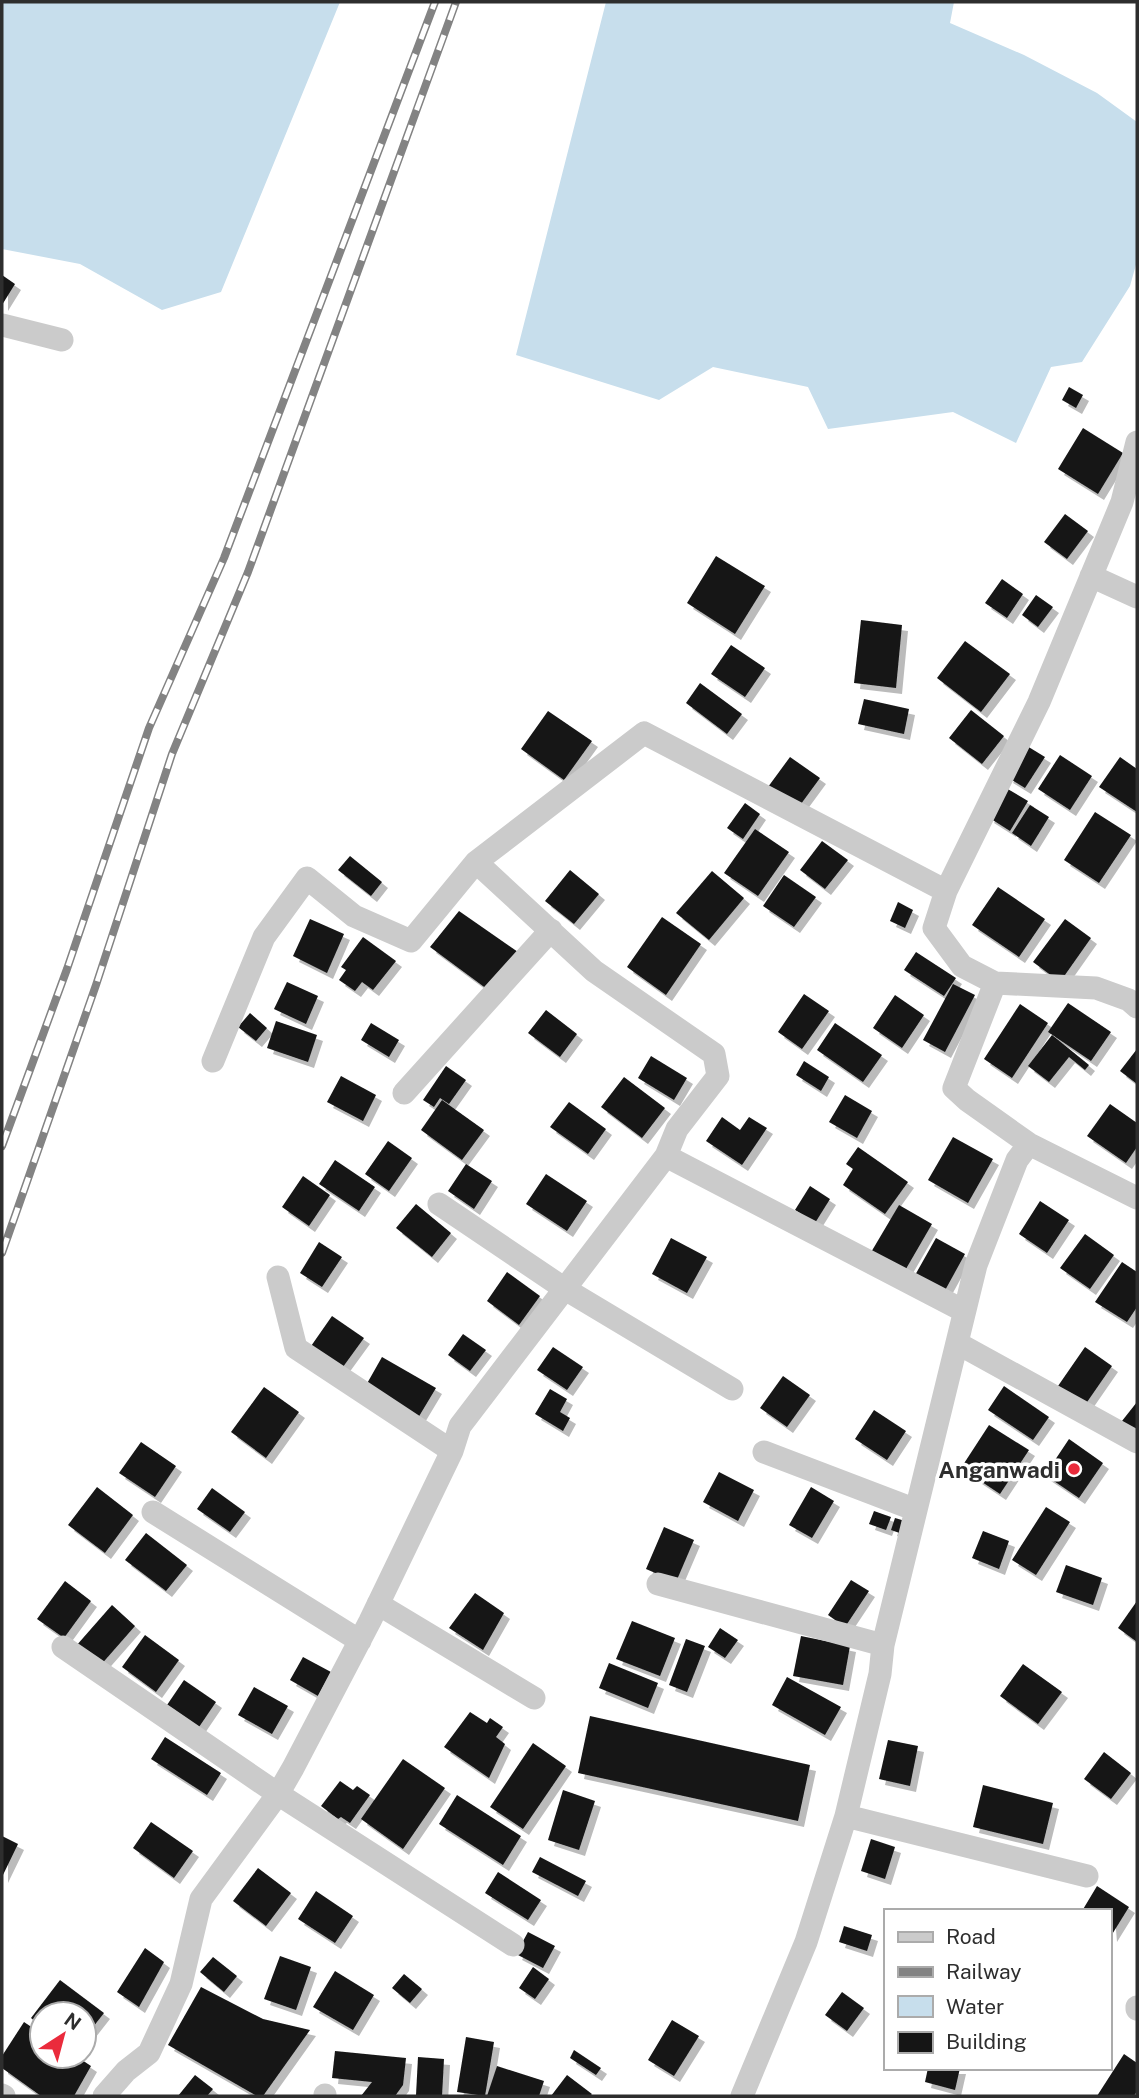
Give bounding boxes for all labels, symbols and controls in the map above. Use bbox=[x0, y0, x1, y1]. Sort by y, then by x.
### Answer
place label: Anganwadi bbox=[938, 1456, 1060, 1483]
marker: Anganwadi bbox=[1066, 1461, 1082, 1477]
legend bbox=[884, 1909, 1111, 2070]
text: Road bbox=[946, 1924, 996, 1949]
text: Railway bbox=[946, 1959, 1022, 1984]
text: Water bbox=[946, 1994, 1004, 2019]
north arrow bbox=[28, 2000, 98, 2070]
text: N bbox=[61, 2008, 85, 2035]
text: Building bbox=[946, 2029, 1027, 2054]

